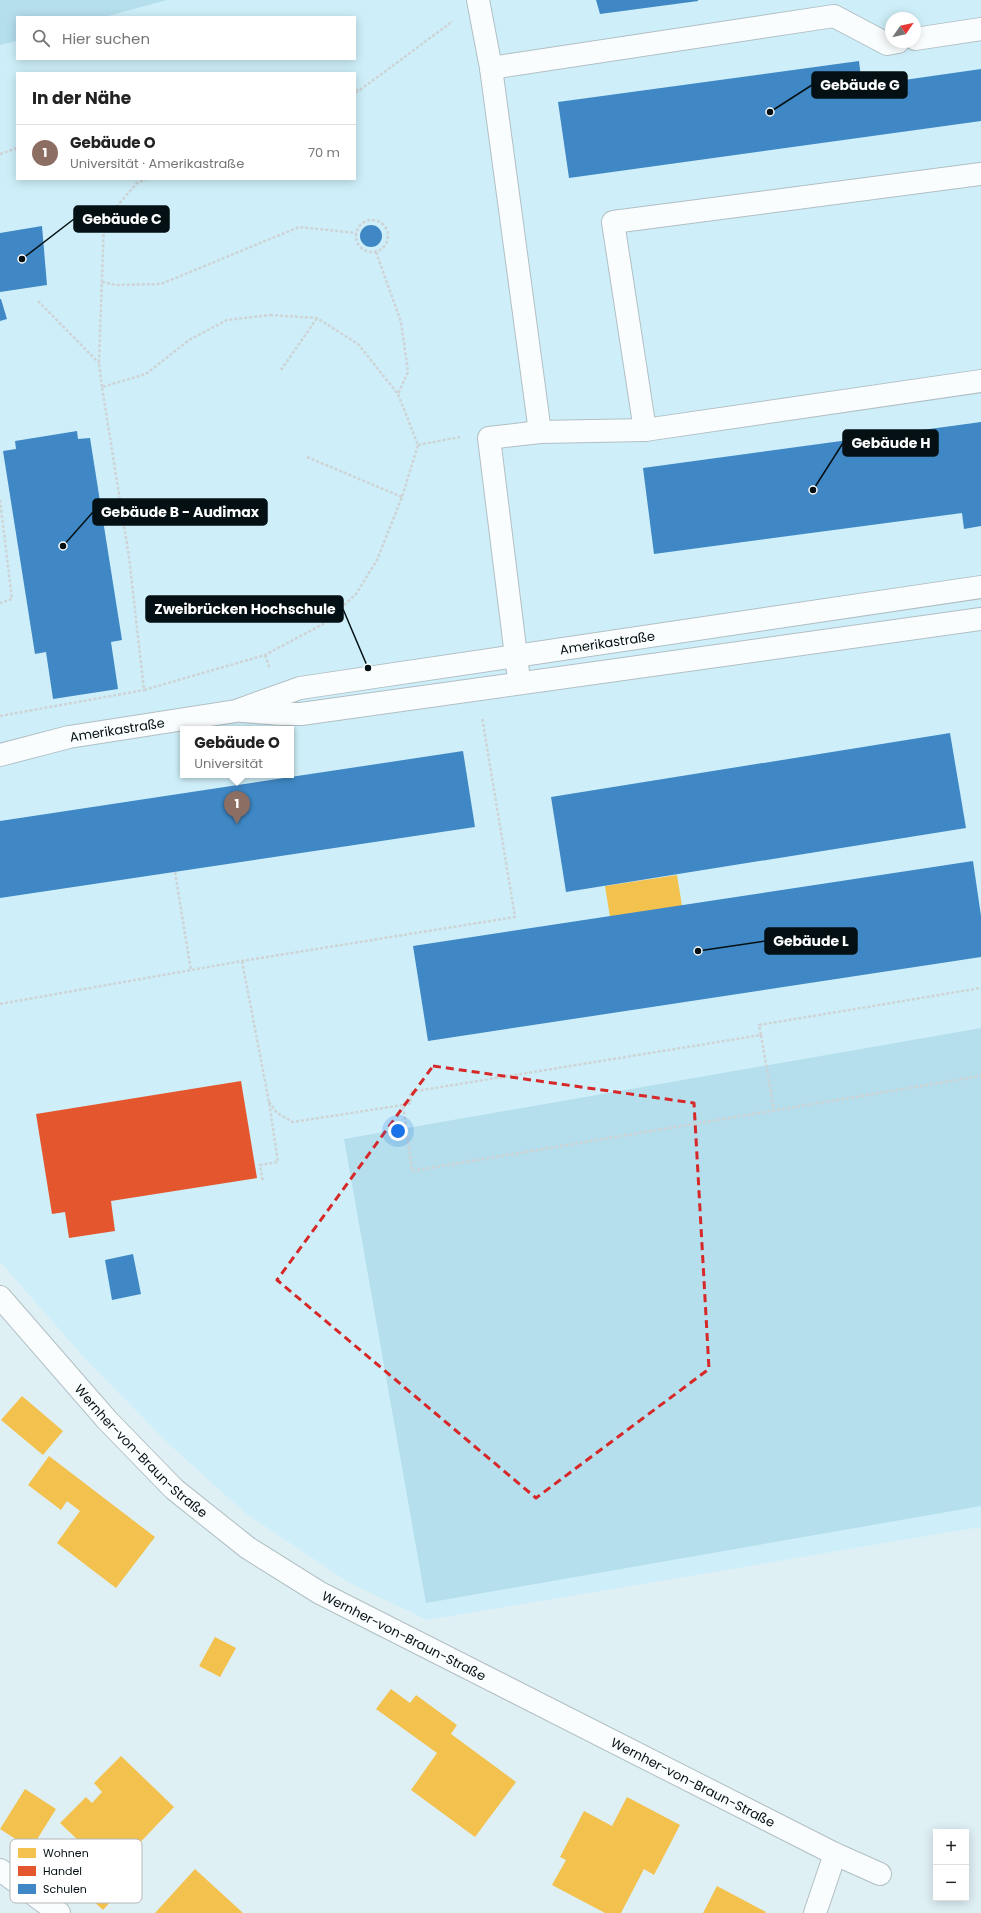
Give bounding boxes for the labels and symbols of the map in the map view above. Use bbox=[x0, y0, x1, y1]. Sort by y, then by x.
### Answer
north arrow bbox=[885, 12, 921, 48]
callout: Gebäude G bbox=[812, 72, 907, 98]
text: Gebäude G bbox=[820, 75, 900, 95]
callout: Gebäude C bbox=[74, 206, 169, 232]
text: Gebäude C bbox=[82, 209, 162, 229]
callout: Gebäude H bbox=[843, 430, 938, 456]
text: Gebäude H bbox=[851, 433, 931, 453]
callout: Gebäude B - Audimax bbox=[93, 499, 267, 525]
text: Gebäude B - Audimax bbox=[101, 502, 260, 522]
callout: Zweibrücken Hochschule bbox=[146, 596, 343, 622]
text: Zweibrücken Hochschule bbox=[154, 599, 336, 619]
street label: Amerikastraße bbox=[559, 626, 656, 659]
street label: Amerikastraße bbox=[68, 713, 166, 747]
pin: 1 bbox=[224, 791, 250, 824]
callout: Gebäude L bbox=[765, 928, 857, 954]
text: Gebäude L bbox=[773, 931, 849, 951]
your location bbox=[388, 1121, 408, 1141]
street label: Wernher-von-Braun-Straße bbox=[70, 1380, 211, 1522]
street label: Wernher-von-Braun-Straße bbox=[318, 1586, 489, 1686]
street label: Wernher-von-Braun-Straße bbox=[607, 1733, 778, 1832]
legend bbox=[10, 1839, 142, 1903]
text: Wohnen bbox=[43, 1845, 89, 1861]
text: Handel bbox=[43, 1863, 82, 1879]
text: Schulen bbox=[43, 1881, 87, 1897]

